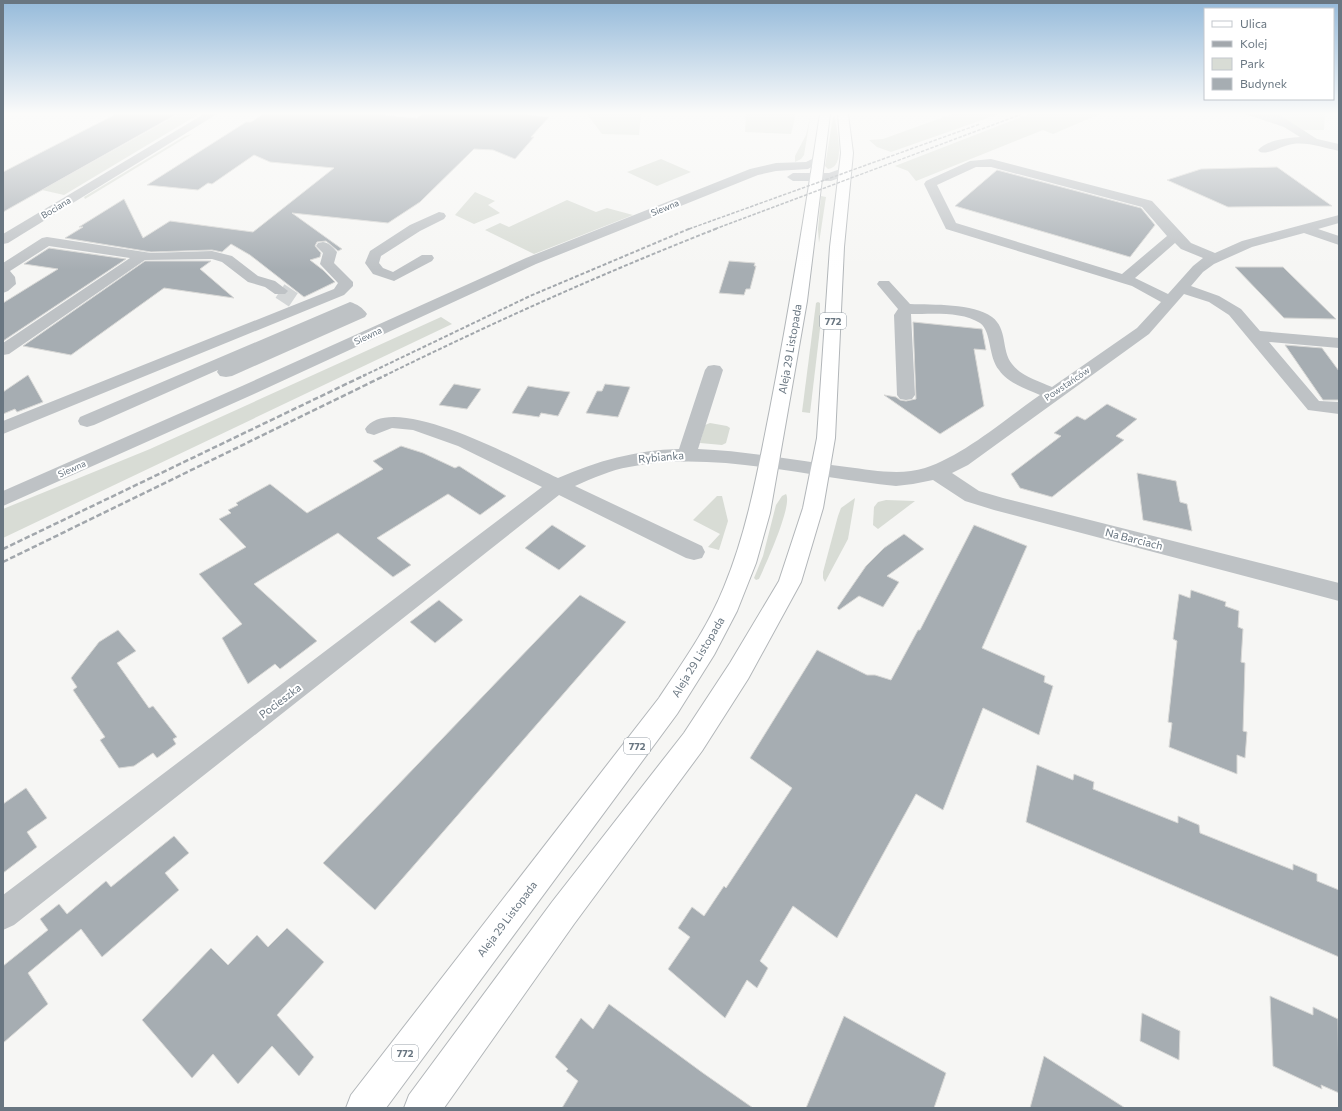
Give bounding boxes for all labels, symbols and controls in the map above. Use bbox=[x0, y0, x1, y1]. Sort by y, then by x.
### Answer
legend bbox=[1204, 8, 1334, 100]
text: Ulica bbox=[1240, 16, 1267, 30]
text: Kolej bbox=[1240, 36, 1267, 50]
text: Park bbox=[1240, 56, 1266, 70]
text: Budynek bbox=[1240, 76, 1288, 90]
street label: Bociana bbox=[39, 194, 73, 221]
street label: Siewna bbox=[649, 197, 681, 218]
street label: Aleja 29 Listopada bbox=[775, 303, 804, 395]
road number: 772 bbox=[820, 313, 846, 329]
street label: Siewna bbox=[352, 324, 384, 347]
street label: Powstańców bbox=[1042, 364, 1092, 403]
street label: Rybianka bbox=[637, 448, 684, 465]
street label: Siewna bbox=[56, 457, 88, 480]
street label: Na Barciach bbox=[1104, 525, 1164, 552]
street label: Aleja 29 Listopada bbox=[669, 614, 727, 699]
street label: Pocieszka bbox=[256, 681, 303, 721]
road number: 772 bbox=[624, 738, 650, 754]
street label: Aleja 29 Listopada bbox=[474, 878, 539, 959]
road number: 772 bbox=[392, 1045, 418, 1061]

